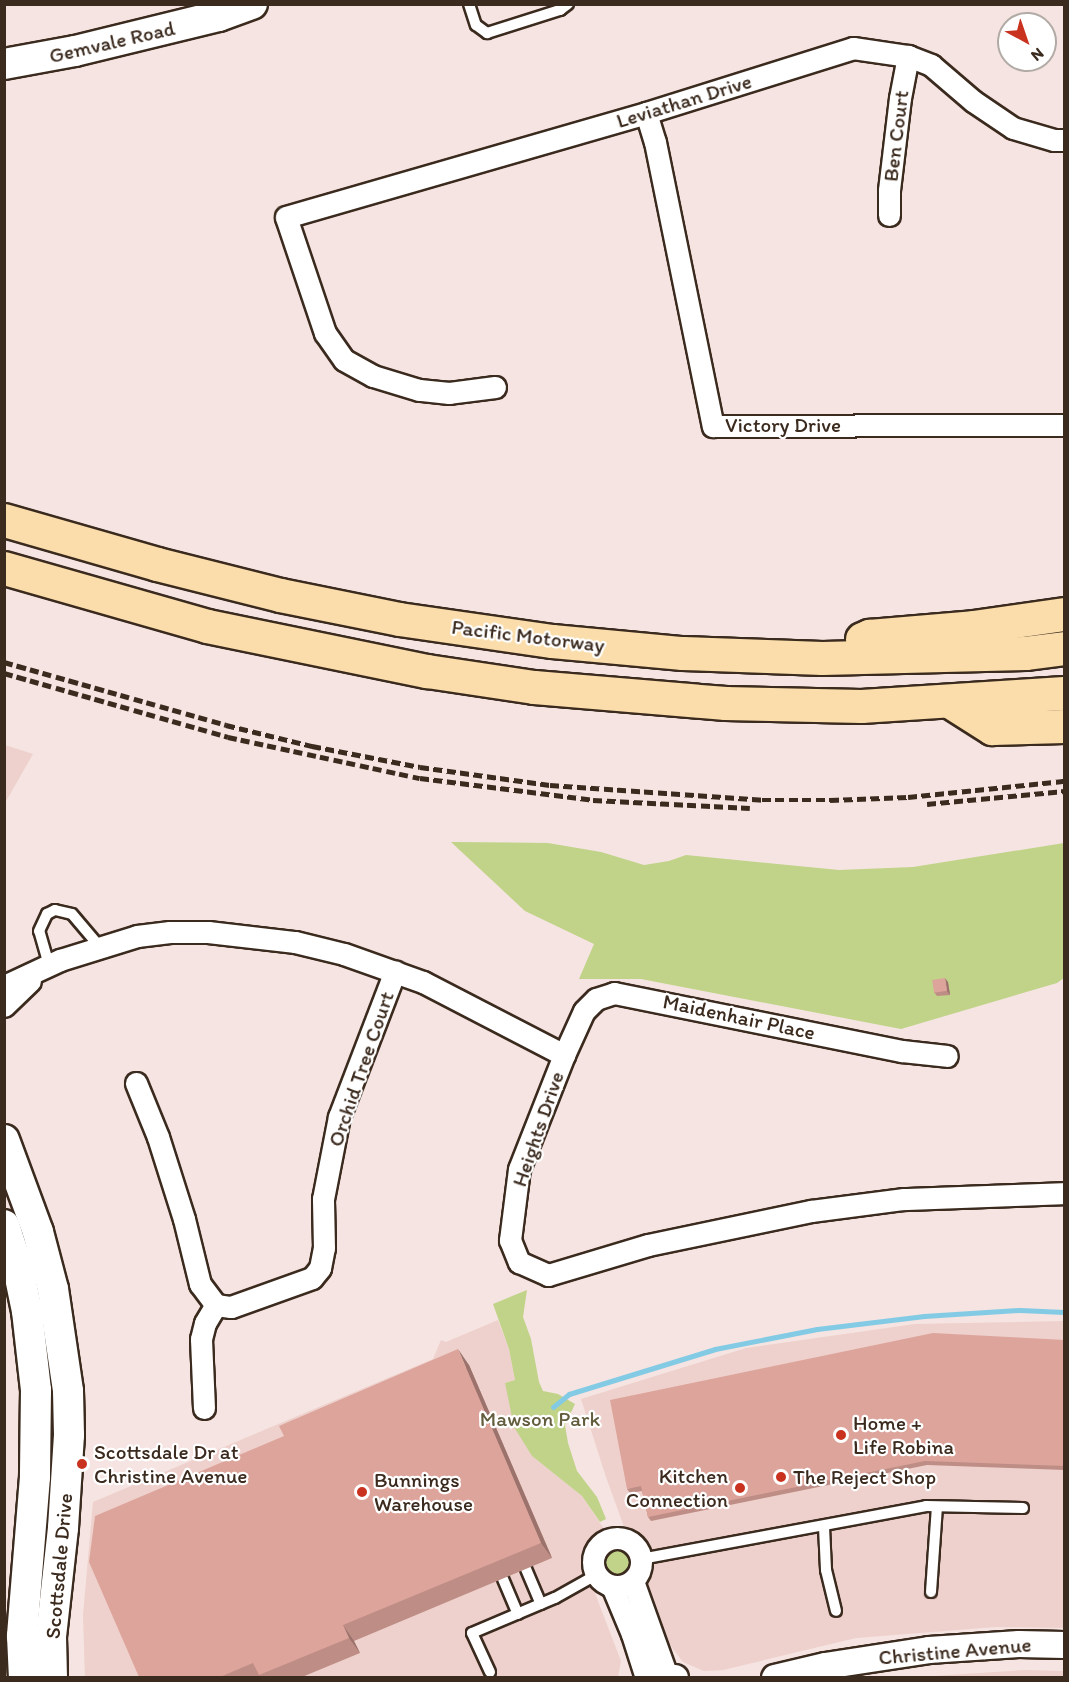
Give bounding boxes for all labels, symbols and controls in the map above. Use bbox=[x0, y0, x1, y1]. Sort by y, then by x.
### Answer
north arrow bbox=[997, 12, 1057, 72]
street label: Gemvale Road bbox=[47, 15, 177, 69]
text: N bbox=[1027, 44, 1048, 65]
street label: Leviathan Drive bbox=[613, 68, 755, 134]
street label: Ben Court bbox=[878, 89, 914, 183]
street label: Victory Drive bbox=[725, 412, 841, 438]
street label: Pacific Motorway bbox=[450, 614, 606, 658]
street label: Orchid Tree Court bbox=[323, 989, 399, 1149]
street label: Maidenhair Place bbox=[661, 989, 817, 1045]
street label: Heights Drive bbox=[506, 1068, 570, 1190]
park label: Mawson Park bbox=[480, 1406, 600, 1432]
place label: Home + Life Robina bbox=[853, 1410, 953, 1460]
marker: Home + Life Robina bbox=[834, 1428, 848, 1442]
place label: Scottsdale Dr at Christine Avenue bbox=[94, 1439, 247, 1489]
marker: Scottsdale Dr at Christine Avenue bbox=[75, 1457, 89, 1471]
place label: Kitchen Connection bbox=[626, 1463, 728, 1513]
place label: The Reject Shop bbox=[793, 1464, 935, 1490]
place label: Bunnings Warehouse bbox=[374, 1467, 473, 1517]
marker: The Reject Shop bbox=[774, 1470, 788, 1484]
marker: Kitchen Connection bbox=[733, 1481, 747, 1495]
marker: Bunnings Warehouse bbox=[355, 1485, 369, 1499]
street label: Scottsdale Drive bbox=[40, 1492, 78, 1640]
street label: Christine Avenue bbox=[878, 1632, 1032, 1670]

